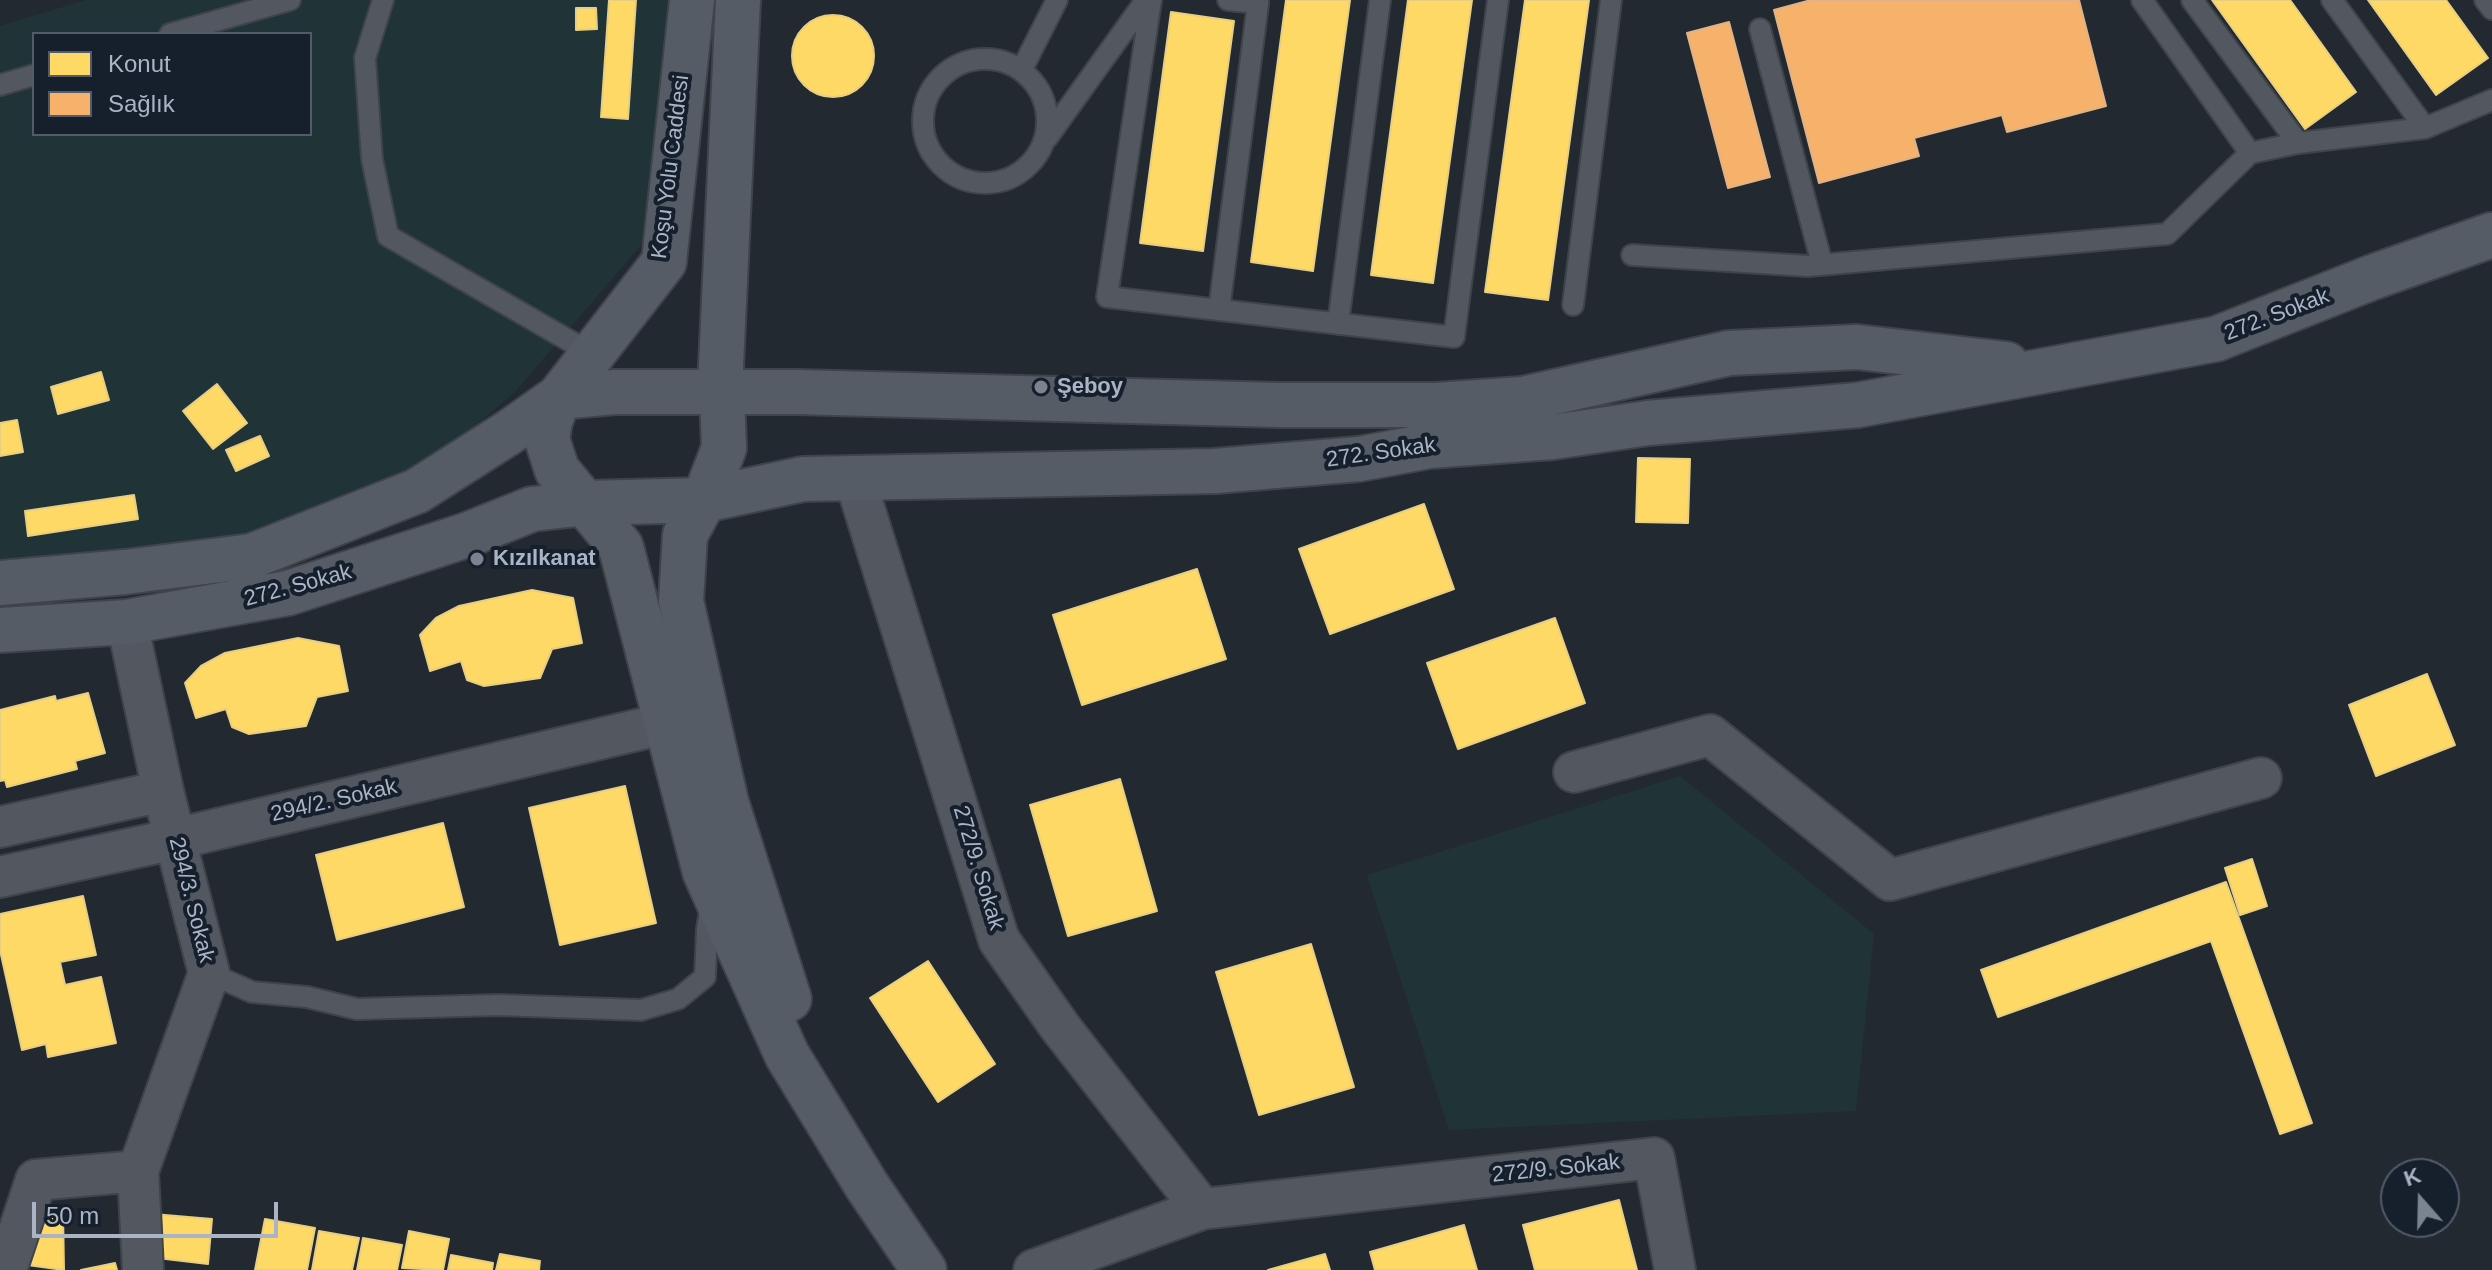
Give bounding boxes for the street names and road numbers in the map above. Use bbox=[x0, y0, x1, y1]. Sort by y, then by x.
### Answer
street label: Koşu Yolu Caddesi bbox=[647, 74, 695, 260]
street label: 272. Sokak bbox=[2221, 283, 2333, 347]
street label: 272. Sokak bbox=[1325, 432, 1437, 474]
street label: 272. Sokak bbox=[241, 559, 355, 613]
street label: 294/2. Sokak bbox=[268, 774, 400, 828]
street label: 272/9. Sokak bbox=[947, 803, 1009, 933]
street label: 294/3. Sokak bbox=[163, 835, 219, 965]
street label: 272/9. Sokak bbox=[1491, 1149, 1621, 1189]

